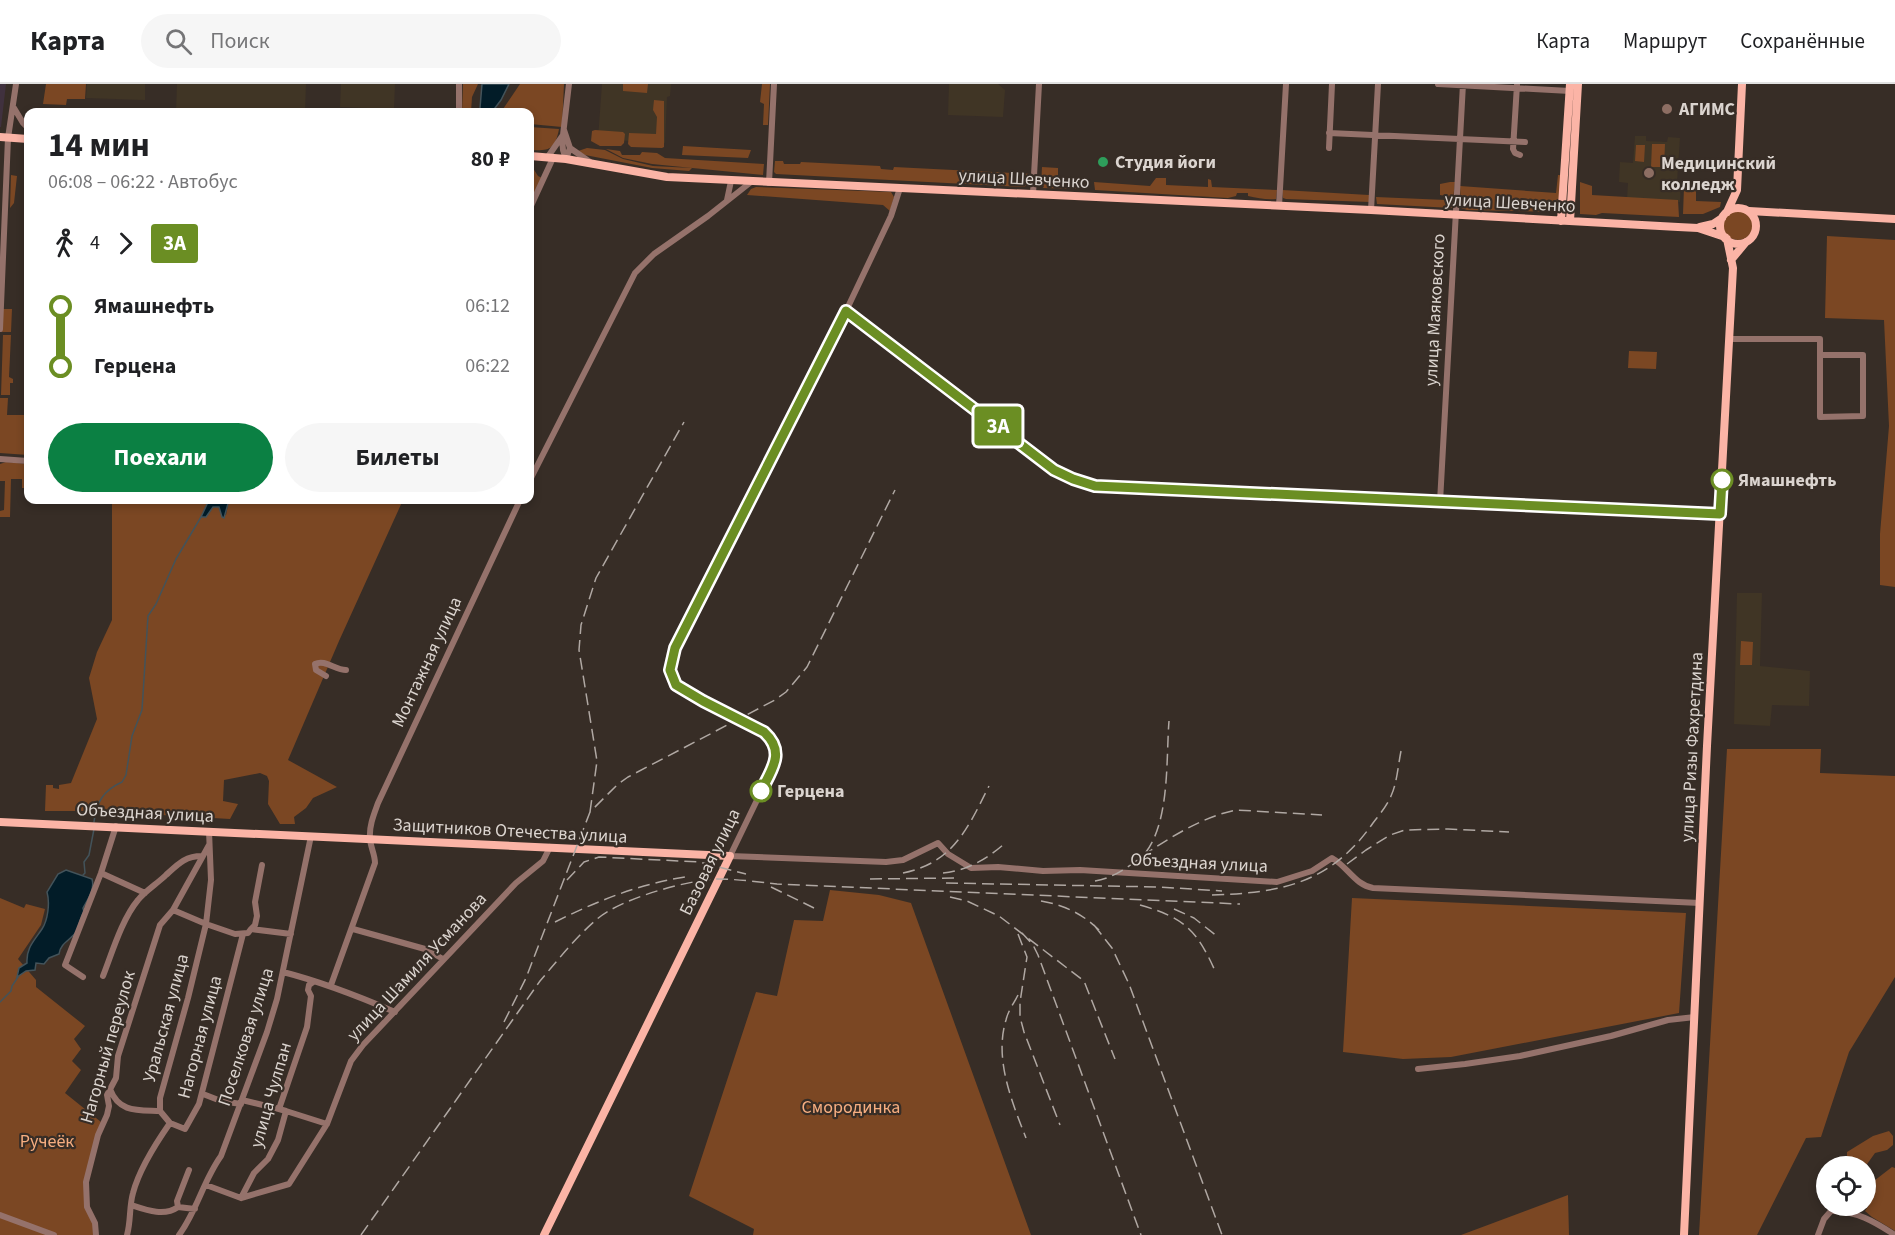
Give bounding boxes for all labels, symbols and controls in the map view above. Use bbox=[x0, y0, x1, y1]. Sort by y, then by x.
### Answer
search box bbox=[141, 14, 561, 68]
text: Карта bbox=[30, 21, 105, 61]
icon: search bbox=[162, 25, 195, 58]
text: Поиск bbox=[210, 25, 270, 57]
text: Карта bbox=[1536, 26, 1590, 56]
text: Маршрут bbox=[1623, 26, 1707, 56]
text: Сохранённые bbox=[1740, 26, 1865, 56]
place label: АГИМС bbox=[1678, 97, 1736, 122]
marker: АГИМС bbox=[1660, 102, 1674, 116]
text: 14 мин bbox=[48, 122, 150, 169]
text: 80 ₽ bbox=[471, 143, 510, 175]
place label: Студия йоги bbox=[1115, 150, 1216, 175]
place label: Медицинский колледж bbox=[1661, 151, 1776, 197]
marker: Студия йоги bbox=[1096, 155, 1110, 169]
street label: улица Шевченко bbox=[958, 163, 1090, 195]
marker: Медицинский колледж bbox=[1642, 166, 1656, 180]
text: 06:08 – 06:22 · Автобус bbox=[48, 168, 238, 196]
street label: улица Шевченко bbox=[1444, 187, 1576, 219]
icon: walk bbox=[48, 227, 81, 260]
icon: forward bbox=[109, 227, 142, 260]
text: 3А bbox=[163, 228, 186, 258]
text: 4 bbox=[90, 229, 100, 257]
street label: улица Маяковского bbox=[1419, 233, 1451, 387]
text: Ямашнефть bbox=[94, 290, 214, 322]
text: 06:12 bbox=[465, 292, 510, 320]
text: Герцена bbox=[94, 350, 176, 382]
text: 06:22 bbox=[465, 352, 510, 380]
line badge: 3А bbox=[971, 406, 1025, 446]
text: 3А bbox=[986, 411, 1010, 441]
button: Поехали bbox=[48, 423, 273, 492]
button: Билеты bbox=[285, 423, 510, 492]
place label: Ямашнефть bbox=[1738, 468, 1836, 493]
marker: Ямашнефть bbox=[1711, 469, 1733, 491]
street label: Монтажная улица bbox=[386, 593, 468, 731]
street label: улица Ризы Фахретдина bbox=[1675, 651, 1709, 843]
place label: Герцена bbox=[777, 779, 844, 804]
marker: Герцена bbox=[750, 780, 772, 802]
street label: Объездная улица bbox=[76, 797, 214, 829]
street label: Базовая улица bbox=[673, 805, 747, 919]
street label: Защитников Отечества улица bbox=[392, 812, 628, 850]
street label: Объездная улица bbox=[1130, 847, 1268, 879]
street label: улица Шамиля Усманова bbox=[341, 887, 493, 1047]
street label: Уральская улица bbox=[137, 951, 195, 1085]
street label: Поселковая улица bbox=[212, 965, 280, 1109]
street label: Нагорный переулок bbox=[74, 968, 142, 1126]
street label: Нагорная улица bbox=[172, 973, 228, 1101]
street label: улица Чулпан bbox=[244, 1039, 298, 1151]
park label: Смородинка bbox=[802, 1095, 900, 1120]
park label: Ручеёк bbox=[20, 1129, 74, 1154]
map controls bbox=[1816, 1156, 1876, 1216]
button: locate bbox=[1816, 1156, 1876, 1216]

